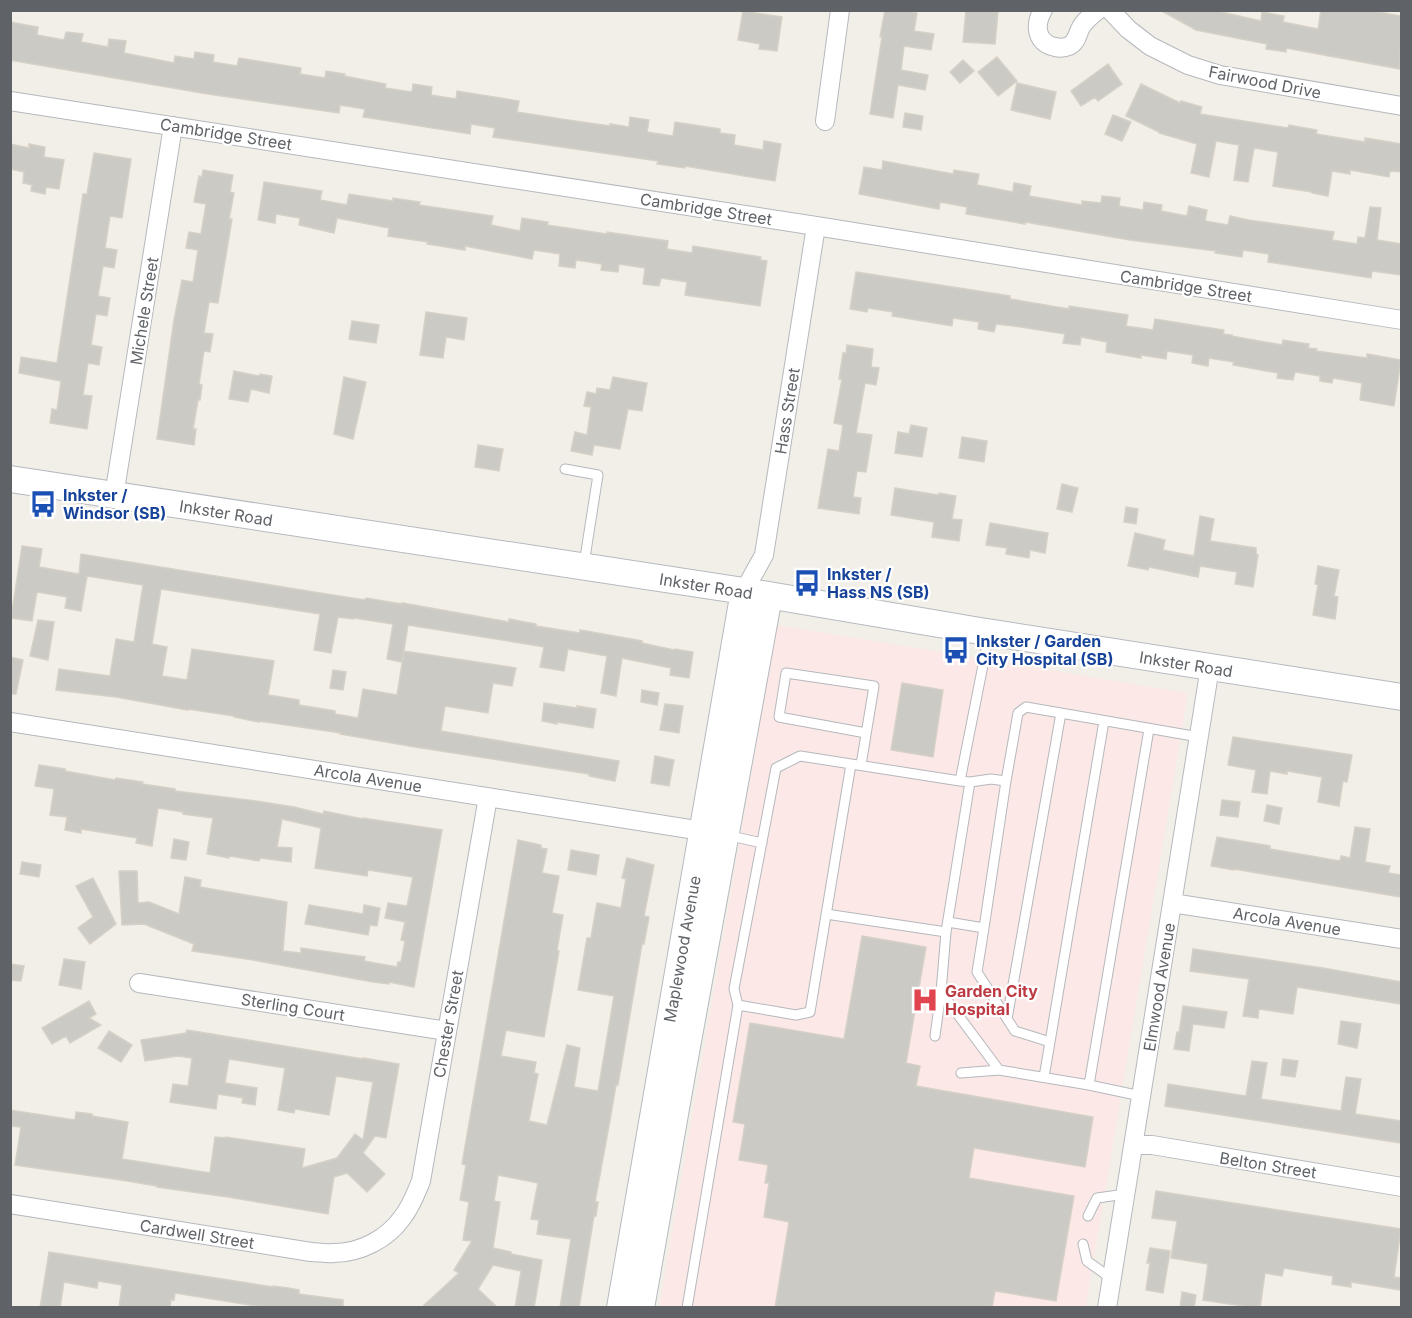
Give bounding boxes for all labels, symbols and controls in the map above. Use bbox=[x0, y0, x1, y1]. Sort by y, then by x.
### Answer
street label: Fairwood Drive bbox=[1207, 61, 1323, 103]
street label: Cambridge Street bbox=[159, 114, 293, 154]
street label: Cambridge Street bbox=[639, 189, 773, 229]
street label: Michele Street bbox=[126, 256, 162, 366]
street label: Cambridge Street bbox=[1119, 266, 1253, 306]
street label: Hass Street bbox=[770, 366, 804, 456]
place label: Inkster / Windsor (SB) bbox=[63, 485, 166, 523]
bus stop icon: Inkster / Windsor (SB) bbox=[28, 489, 58, 519]
street label: Inkster Road bbox=[178, 496, 274, 530]
place label: Inkster / Hass NS (SB) bbox=[827, 564, 930, 602]
bus stop icon: Inkster / Hass NS (SB) bbox=[792, 568, 822, 598]
street label: Inkster Road bbox=[658, 569, 754, 603]
place label: Inkster / Garden City Hospital (SB) bbox=[976, 631, 1113, 669]
bus stop icon: Inkster / Garden City Hospital (SB) bbox=[941, 635, 971, 665]
street label: Inkster Road bbox=[1138, 647, 1234, 681]
street label: Arcola Avenue bbox=[313, 760, 423, 796]
street label: Maplewood Avenue bbox=[659, 874, 705, 1024]
street label: Arcola Avenue bbox=[1232, 903, 1342, 939]
street label: Elmwood Avenue bbox=[1139, 921, 1179, 1053]
street label: Chester Street bbox=[429, 969, 467, 1079]
place label: Garden City Hospital bbox=[945, 981, 1038, 1019]
hospital icon: Garden City Hospital bbox=[910, 985, 940, 1015]
street label: Sterling Court bbox=[240, 989, 346, 1025]
street label: Belton Street bbox=[1218, 1147, 1318, 1183]
street label: Cardwell Street bbox=[138, 1215, 256, 1253]

